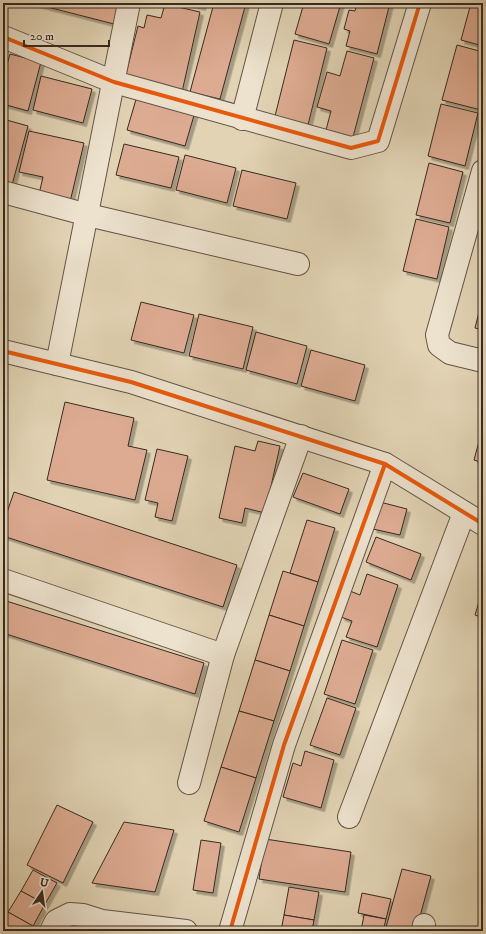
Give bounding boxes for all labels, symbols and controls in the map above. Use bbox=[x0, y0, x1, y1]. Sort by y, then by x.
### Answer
scale bar bbox=[24, 22, 109, 48]
text: 20 m bbox=[30, 29, 54, 44]
north arrow bbox=[22, 872, 62, 912]
text: U bbox=[38, 875, 50, 891]

